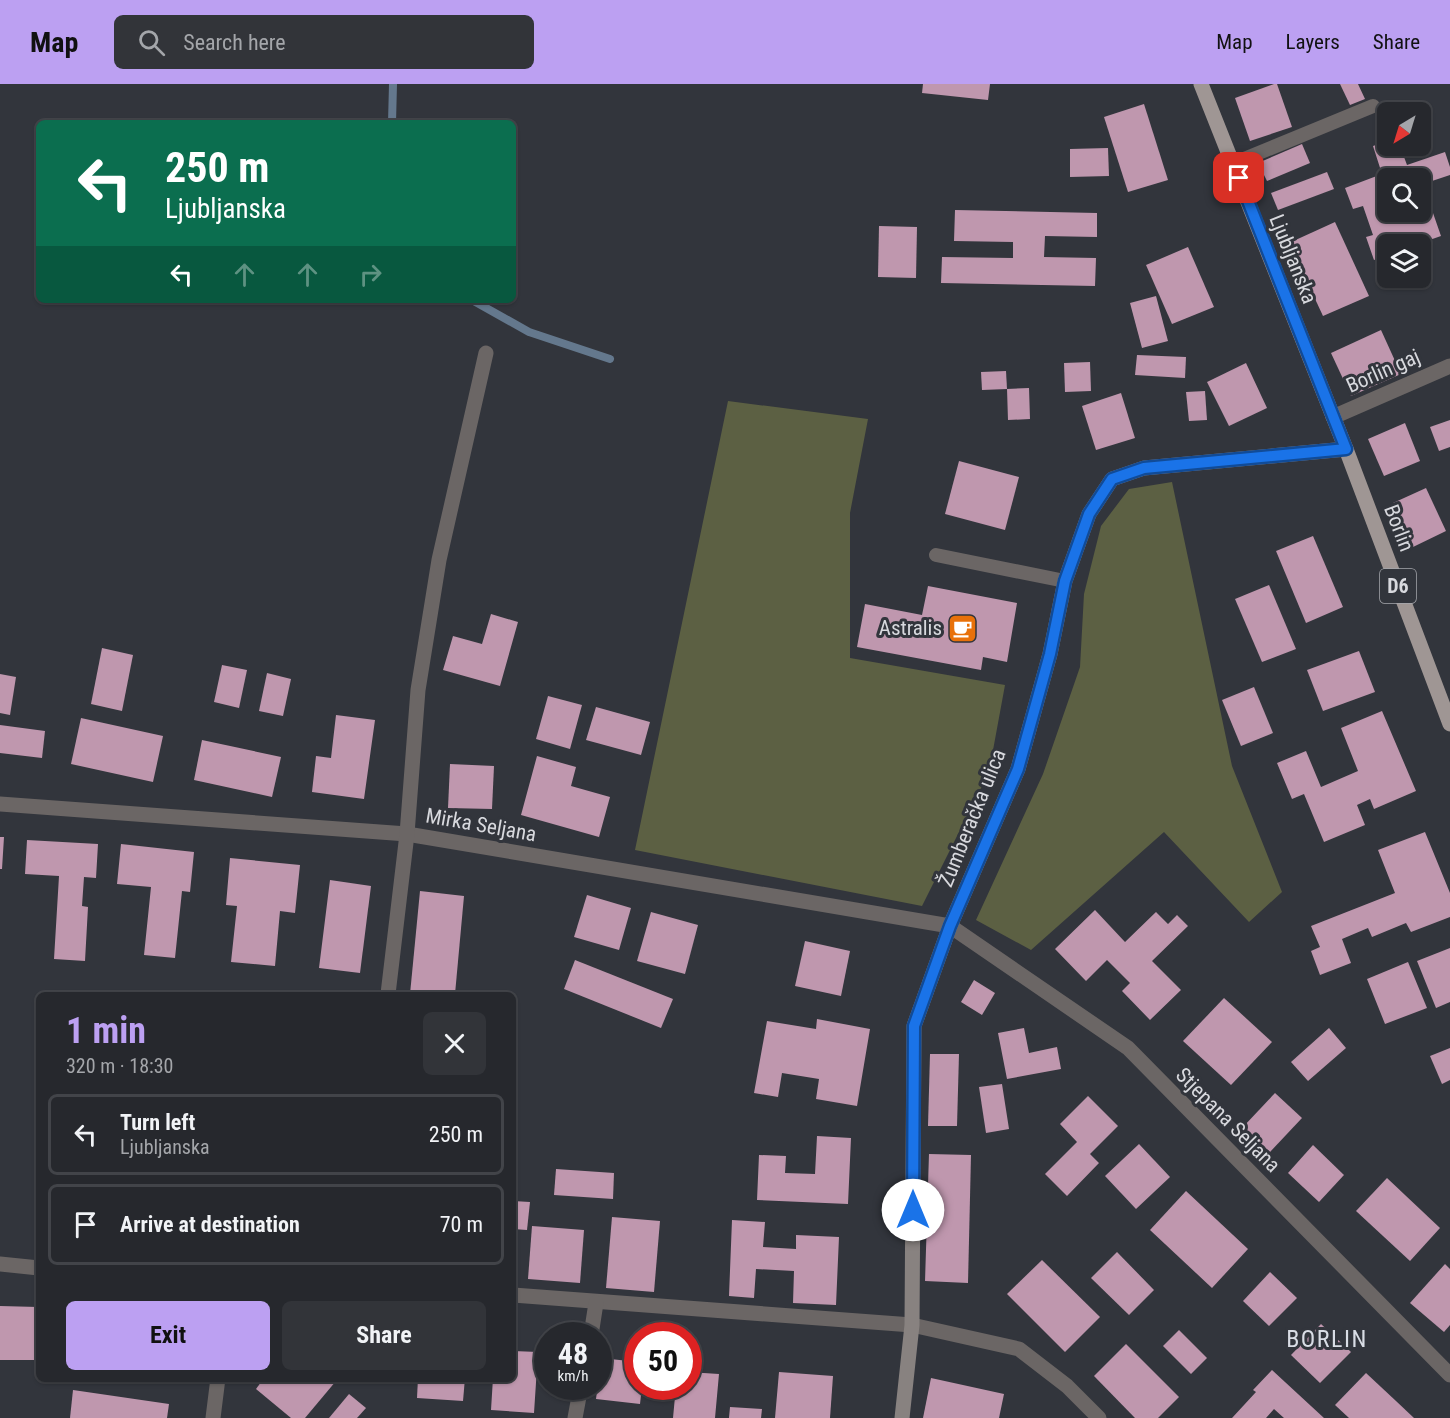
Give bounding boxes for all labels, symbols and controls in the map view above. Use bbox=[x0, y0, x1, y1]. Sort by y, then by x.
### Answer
search box bbox=[114, 15, 534, 69]
text: Map bbox=[30, 26, 78, 59]
icon: search bbox=[135, 26, 168, 59]
text: Search here bbox=[183, 30, 286, 55]
text: Map bbox=[1216, 30, 1253, 54]
text: Layers bbox=[1286, 30, 1340, 54]
text: Share bbox=[1373, 30, 1420, 54]
north arrow bbox=[1377, 102, 1431, 156]
map controls bbox=[1377, 102, 1431, 288]
text: 250 m bbox=[165, 143, 270, 192]
icon: left bbox=[66, 144, 144, 222]
pin bbox=[1213, 152, 1264, 203]
icon: arrive bbox=[1222, 161, 1255, 194]
button: search bbox=[1377, 168, 1431, 222]
text: Ljubljanska bbox=[165, 193, 286, 225]
street label: Ljubljanska bbox=[1264, 211, 1322, 307]
button: layers bbox=[1377, 234, 1431, 288]
icon: left bbox=[165, 258, 198, 291]
icon: ahead bbox=[228, 258, 261, 291]
icon: ahead bbox=[291, 258, 324, 291]
icon: right bbox=[354, 258, 387, 291]
street label: Borlin gaj bbox=[1342, 344, 1424, 398]
street label: Borlin bbox=[1379, 501, 1419, 555]
road number: D6 bbox=[1380, 569, 1416, 603]
cafe icon: Astralis bbox=[947, 612, 979, 644]
place label: Astralis bbox=[879, 616, 942, 640]
street label: Žumberačka ulica bbox=[933, 746, 1011, 890]
street label: Mirka Seljana bbox=[424, 803, 538, 847]
text: 1 min bbox=[66, 1010, 146, 1052]
button: close bbox=[423, 1012, 486, 1075]
text: 320 m · 18:30 bbox=[66, 1054, 173, 1078]
street label: Stjepana Seljana bbox=[1171, 1063, 1285, 1177]
text: Turn left bbox=[120, 1110, 195, 1135]
icon: left bbox=[69, 1118, 102, 1151]
text: 250 m bbox=[429, 1122, 483, 1147]
text: Ljubljanska bbox=[120, 1135, 210, 1159]
position arrow bbox=[881, 1178, 945, 1242]
icon: arrive bbox=[69, 1208, 102, 1241]
text: Arrive at destination bbox=[120, 1212, 300, 1237]
text: 70 m bbox=[440, 1212, 483, 1237]
button: Exit bbox=[66, 1301, 270, 1370]
button: Share bbox=[282, 1301, 486, 1370]
speed limit sign: 50 bbox=[624, 1322, 702, 1400]
district label: BORLIN bbox=[1286, 1325, 1368, 1353]
text: 48 bbox=[558, 1336, 588, 1371]
text: km/h bbox=[558, 1367, 588, 1385]

